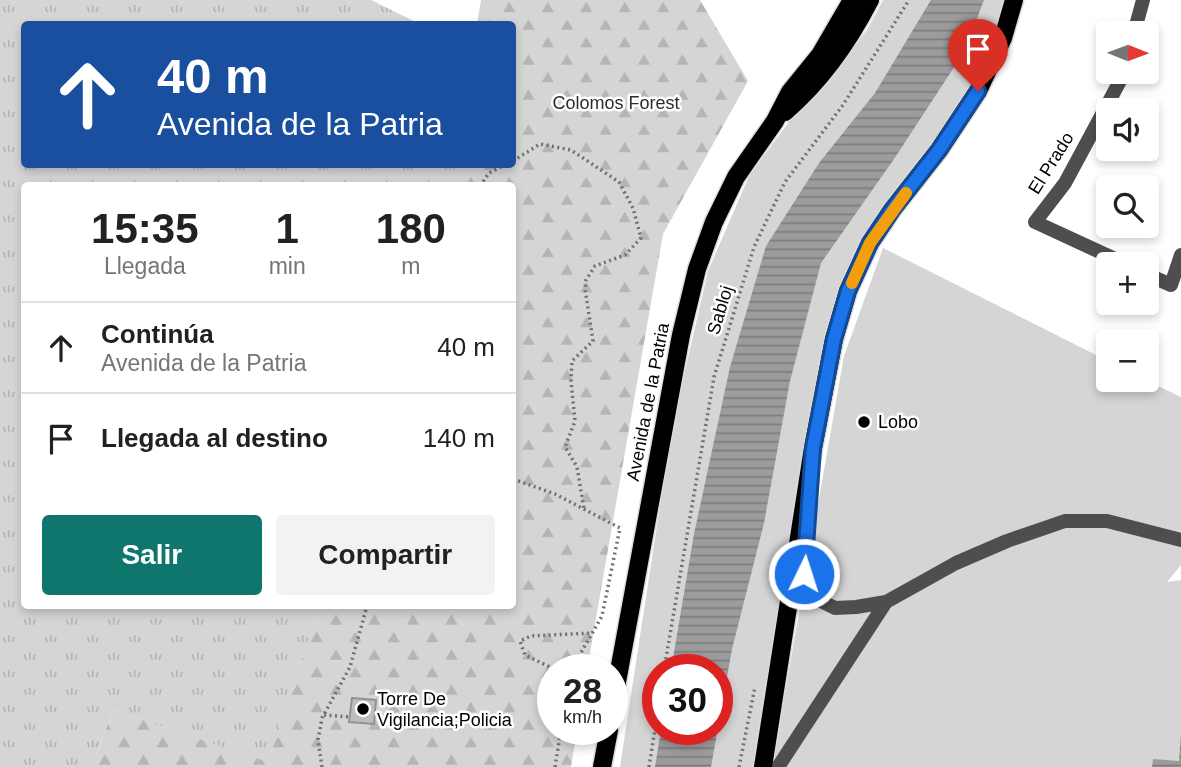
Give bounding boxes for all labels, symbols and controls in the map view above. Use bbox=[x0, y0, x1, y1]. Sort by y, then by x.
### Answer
pin bbox=[948, 19, 1008, 91]
north arrow bbox=[1096, 21, 1158, 84]
map controls bbox=[1096, 21, 1159, 392]
icon: arrive bbox=[959, 30, 997, 68]
icon: ahead bbox=[42, 49, 133, 140]
text: 40 m bbox=[157, 49, 269, 103]
park label: Colomos Forest bbox=[552, 93, 680, 113]
button: sound bbox=[1096, 98, 1159, 161]
text: Avenida de la Patria bbox=[157, 106, 443, 142]
street label: El Prado bbox=[1024, 128, 1078, 198]
button: search bbox=[1096, 175, 1159, 238]
text: 15:35 bbox=[91, 205, 199, 252]
text: 1 bbox=[275, 205, 299, 252]
text: 180 bbox=[376, 205, 446, 252]
button: + bbox=[1096, 252, 1159, 315]
text: Llegada bbox=[104, 253, 186, 279]
text: min bbox=[269, 253, 306, 279]
text: m bbox=[401, 253, 420, 279]
street label: Sabloj bbox=[703, 283, 737, 337]
text: Continúa bbox=[101, 319, 214, 349]
street label: Avenida de la Patria bbox=[623, 320, 673, 483]
icon: ahead bbox=[42, 329, 80, 367]
button: − bbox=[1096, 329, 1159, 392]
text: 40 m bbox=[437, 332, 495, 362]
text: Avenida de la Patria bbox=[101, 350, 306, 376]
place label: Lobo bbox=[878, 412, 918, 432]
marker: Lobo bbox=[856, 414, 872, 430]
icon: arrive bbox=[42, 420, 80, 458]
text: Llegada al destino bbox=[101, 423, 328, 453]
text: 140 m bbox=[423, 423, 495, 453]
button: Salir bbox=[42, 515, 262, 595]
button: Compartir bbox=[276, 515, 495, 595]
position arrow bbox=[767, 537, 841, 611]
speed limit sign: 30 bbox=[642, 654, 733, 745]
text: 28 bbox=[563, 671, 602, 710]
place label: Torre De Vigilancia;Policia bbox=[377, 689, 513, 730]
marker: Torre De Vigilancia;Policia bbox=[355, 701, 371, 717]
text: km/h bbox=[563, 707, 602, 727]

